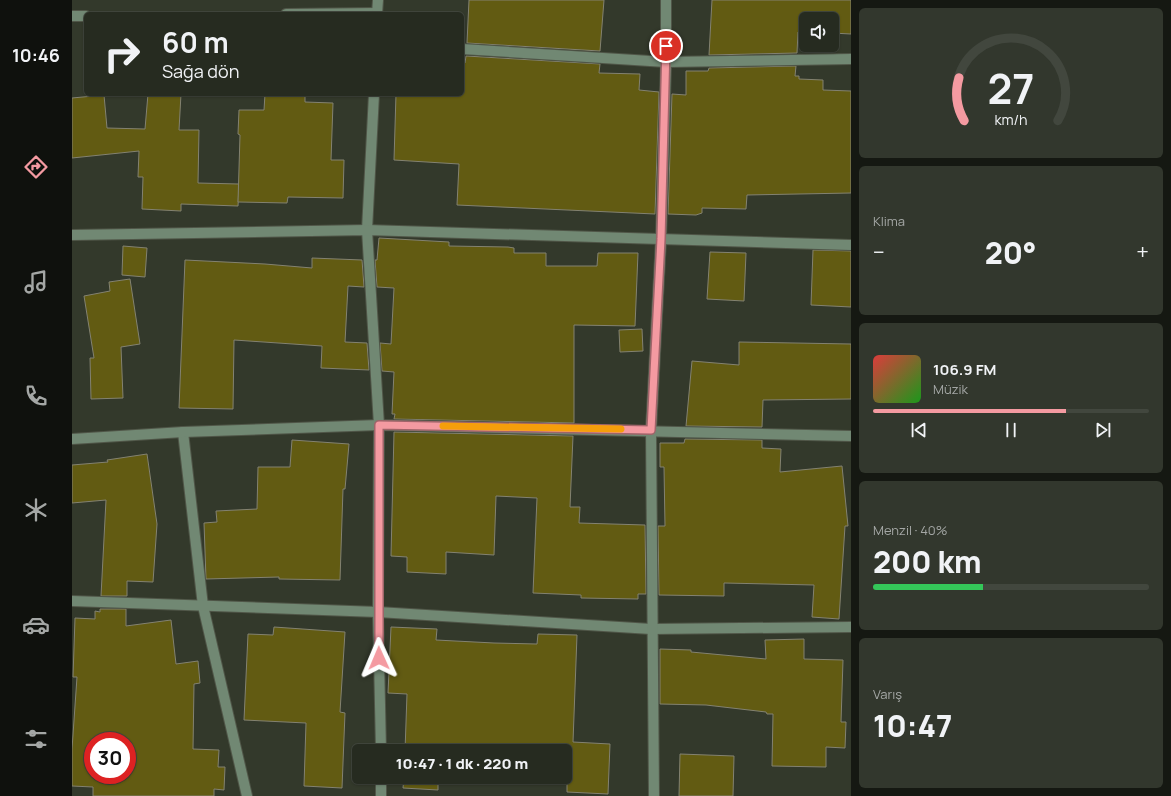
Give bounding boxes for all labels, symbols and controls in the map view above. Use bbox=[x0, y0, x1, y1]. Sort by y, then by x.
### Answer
map controls bbox=[799, 12, 839, 52]
button: sound bbox=[799, 12, 839, 52]
text: 60 m bbox=[162, 23, 229, 61]
icon: right bbox=[96, 28, 148, 80]
pin bbox=[649, 29, 683, 63]
icon: arrive bbox=[655, 35, 677, 57]
text: 10:46 bbox=[12, 43, 60, 67]
text: Sağa dön bbox=[162, 59, 239, 83]
text: 27 bbox=[988, 60, 1034, 116]
text: km/h bbox=[994, 109, 1028, 128]
icon: directions bbox=[22, 153, 50, 181]
text: Klima bbox=[873, 212, 905, 230]
text: 20° bbox=[985, 232, 1037, 273]
text: − bbox=[873, 237, 885, 267]
text: + bbox=[1136, 237, 1149, 267]
icon: music bbox=[22, 268, 50, 296]
text: 106.9 FM bbox=[933, 359, 996, 380]
text: Müzik bbox=[933, 380, 968, 398]
icon: phone bbox=[22, 382, 50, 410]
icon: previous bbox=[908, 419, 930, 441]
icon: pause bbox=[1000, 419, 1022, 441]
icon: next bbox=[1092, 419, 1114, 441]
icon: climate bbox=[22, 496, 50, 524]
text: Menzil · 40% bbox=[873, 521, 947, 539]
text: 200 km bbox=[873, 541, 982, 582]
icon: car bbox=[22, 611, 50, 639]
position arrow bbox=[358, 637, 400, 679]
text: Varış bbox=[873, 685, 902, 703]
text: 10:47 bbox=[873, 705, 952, 746]
icon: filters bbox=[22, 725, 50, 753]
speed limit sign: 30 bbox=[84, 732, 136, 784]
text: 10:47 · 1 dk · 220 m bbox=[396, 753, 528, 774]

